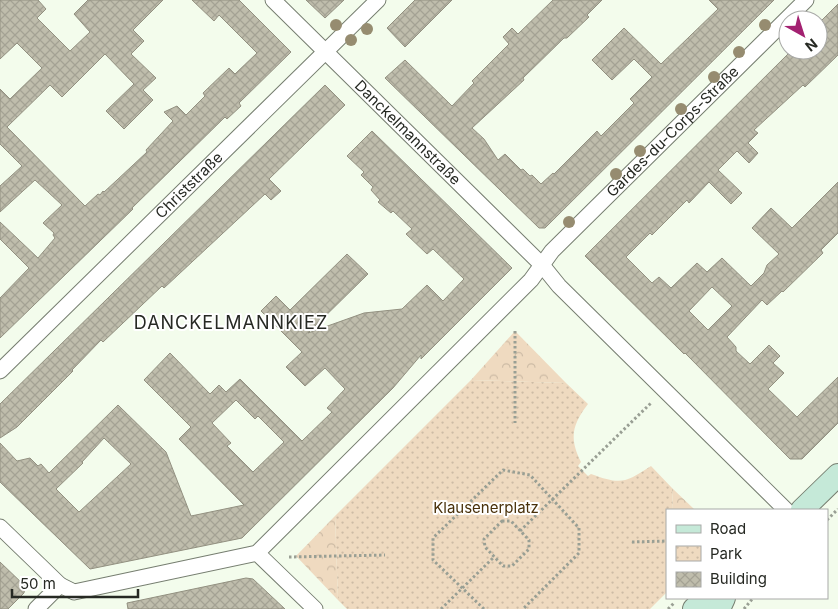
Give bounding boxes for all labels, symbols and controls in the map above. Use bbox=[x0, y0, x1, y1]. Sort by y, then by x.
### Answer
north arrow bbox=[778, 10, 828, 60]
text: N bbox=[802, 36, 821, 55]
street label: Gardes-du-Corps-Straße bbox=[602, 62, 743, 201]
street label: Danckelmannstraße bbox=[351, 76, 465, 189]
street label: Christstraße bbox=[151, 148, 226, 222]
district label: DANCKELMANNKIEZ bbox=[134, 312, 328, 333]
park label: Klausenerplatz bbox=[433, 498, 539, 517]
legend bbox=[666, 509, 828, 599]
text: Road bbox=[710, 519, 746, 538]
text: Park bbox=[710, 544, 743, 563]
scale bar bbox=[12, 566, 139, 598]
text: Building bbox=[710, 569, 767, 588]
text: 50 m bbox=[20, 574, 56, 593]

